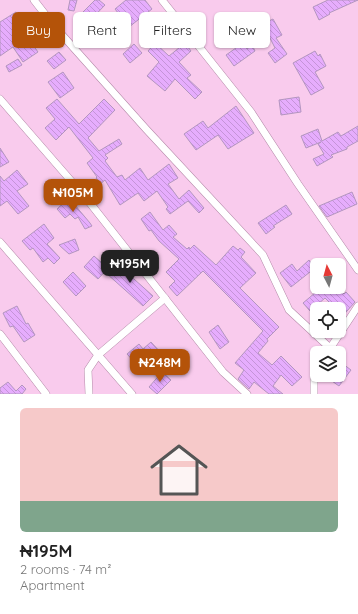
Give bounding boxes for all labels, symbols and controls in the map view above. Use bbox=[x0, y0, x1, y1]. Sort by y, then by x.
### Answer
chip: Buy bbox=[12, 12, 65, 48]
chip: Rent bbox=[73, 12, 131, 48]
chip: Filters bbox=[139, 12, 206, 48]
chip: New bbox=[214, 12, 270, 48]
pin: ₦105M bbox=[45, 179, 101, 213]
text: ₦105M bbox=[53, 184, 93, 200]
pin: ₦195M bbox=[102, 250, 158, 284]
text: ₦195M bbox=[110, 255, 150, 271]
north arrow bbox=[310, 258, 346, 294]
map controls bbox=[310, 258, 346, 382]
button: locate bbox=[310, 302, 346, 338]
button: layers bbox=[310, 346, 346, 382]
pin: ₦248M bbox=[132, 349, 188, 383]
text: ₦248M bbox=[139, 354, 181, 370]
icon: home bbox=[143, 434, 215, 506]
text: ₦195M bbox=[20, 540, 72, 561]
text: 2 rooms · 74 m² bbox=[20, 561, 111, 577]
text: Apartment bbox=[20, 577, 85, 593]

